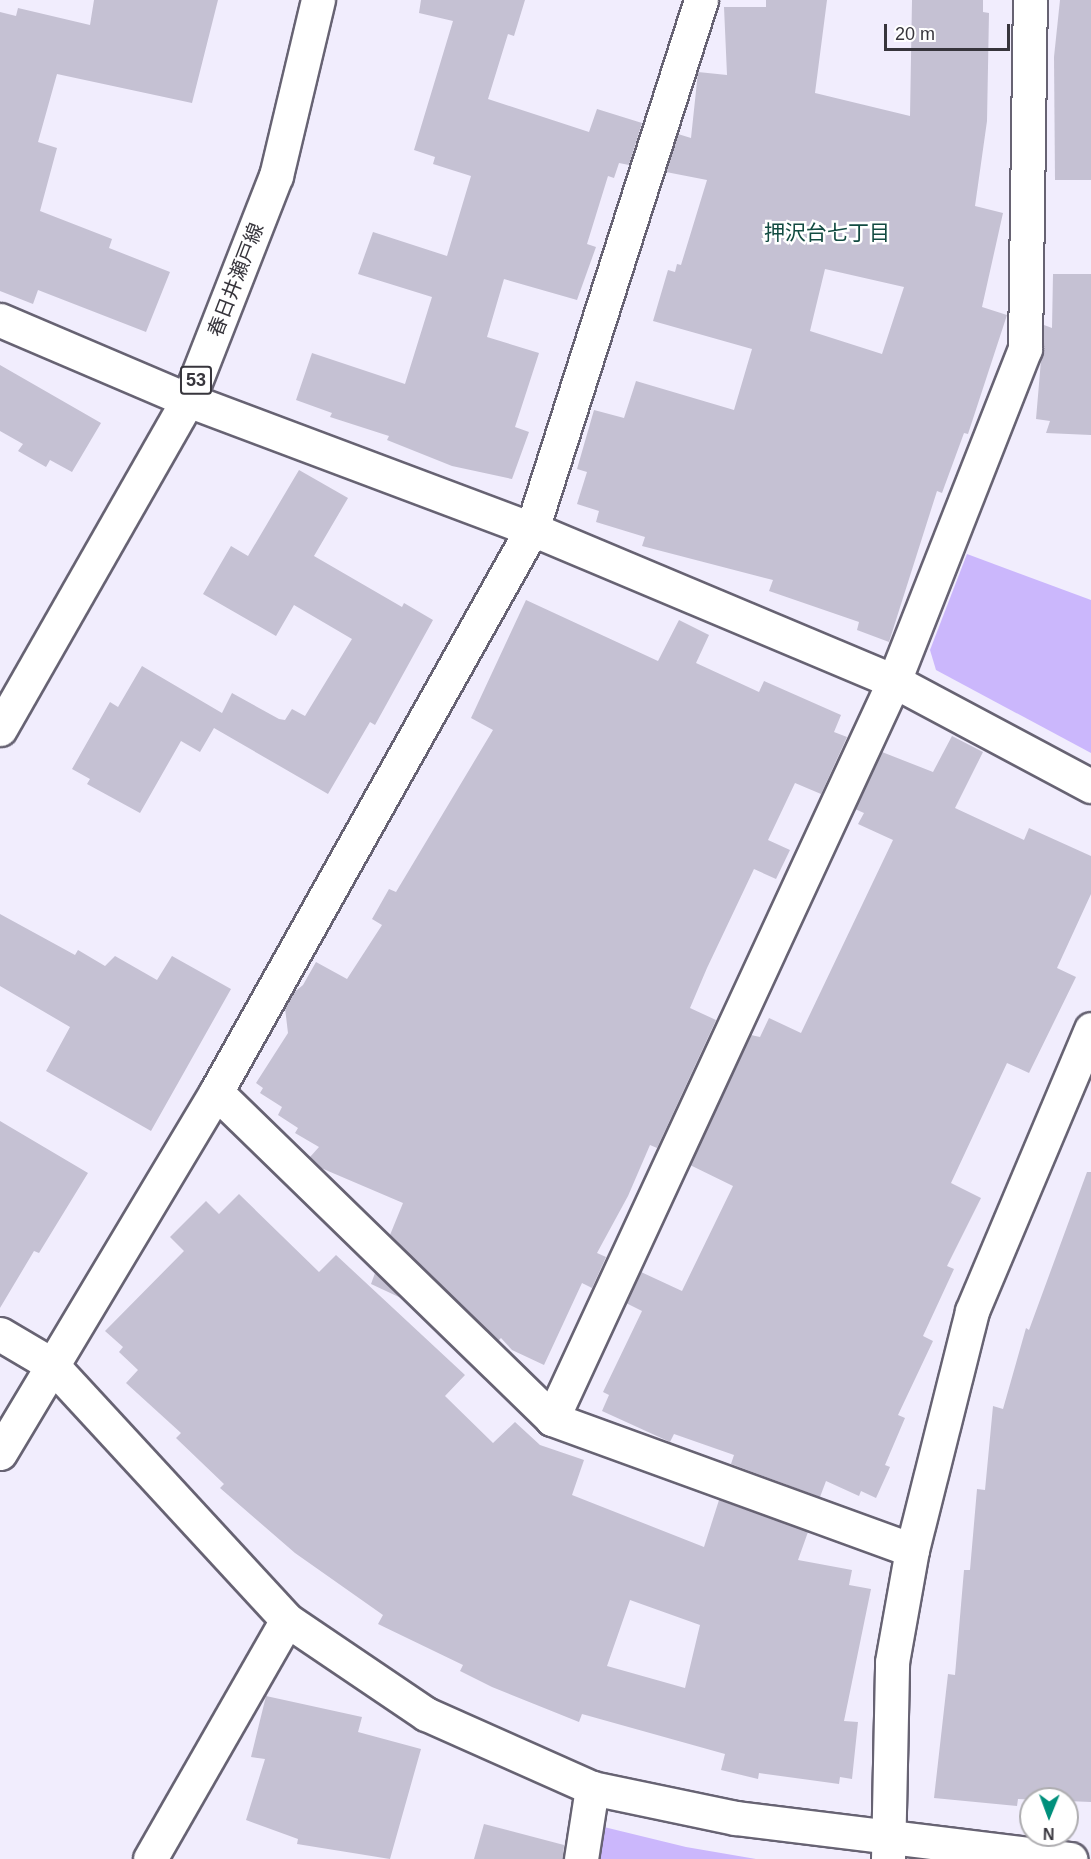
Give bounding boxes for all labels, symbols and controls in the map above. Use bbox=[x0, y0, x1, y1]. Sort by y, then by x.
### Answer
scale bar bbox=[887, 12, 1013, 50]
text: 20 m bbox=[895, 24, 935, 44]
street label: 春日井瀬戸線 bbox=[203, 220, 269, 340]
district label: 押沢台七丁目 bbox=[764, 220, 890, 246]
road number: 53 bbox=[180, 365, 212, 395]
north arrow bbox=[1019, 1787, 1079, 1847]
text: N bbox=[1043, 1825, 1055, 1842]

